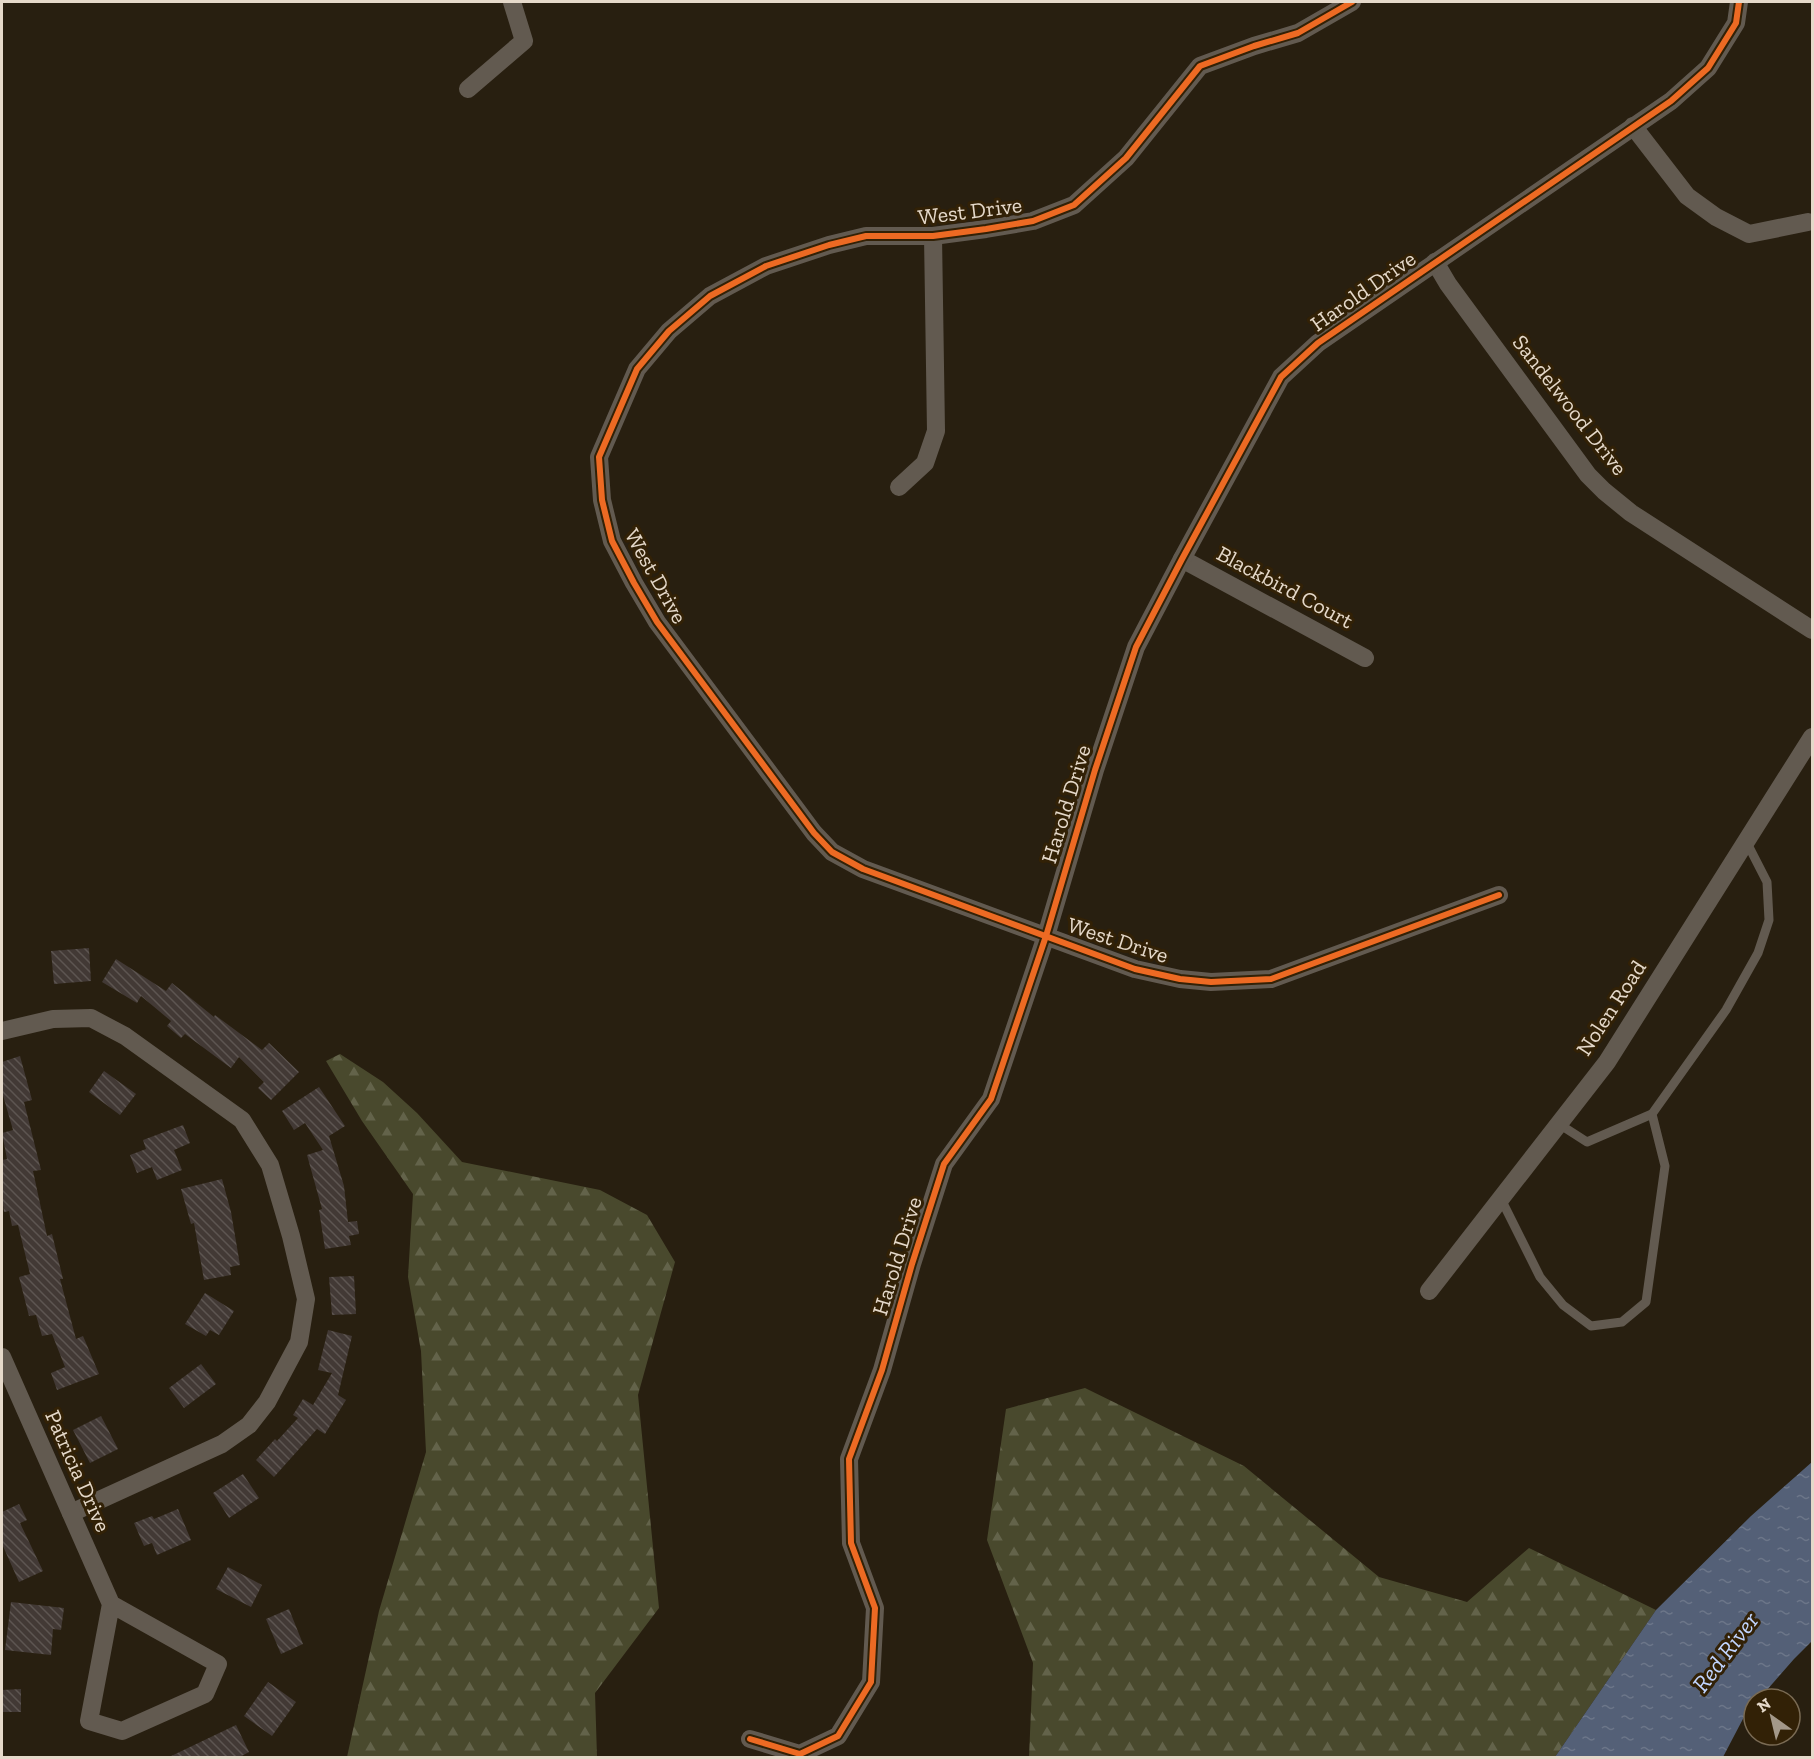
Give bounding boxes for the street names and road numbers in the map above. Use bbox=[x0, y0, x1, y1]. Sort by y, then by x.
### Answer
street label: West Drive bbox=[917, 191, 1023, 231]
street label: Harold Drive bbox=[1305, 245, 1421, 337]
street label: Sandelwood Drive bbox=[1507, 329, 1633, 481]
street label: West Drive bbox=[619, 524, 693, 628]
street label: Blackbird Court bbox=[1212, 540, 1359, 635]
street label: Harold Drive bbox=[1035, 742, 1097, 866]
street label: West Drive bbox=[1064, 911, 1172, 969]
street label: Nolen Road bbox=[1570, 955, 1652, 1061]
street label: Harold Drive bbox=[866, 1194, 928, 1318]
street label: Patricia Drive bbox=[39, 1406, 117, 1536]

